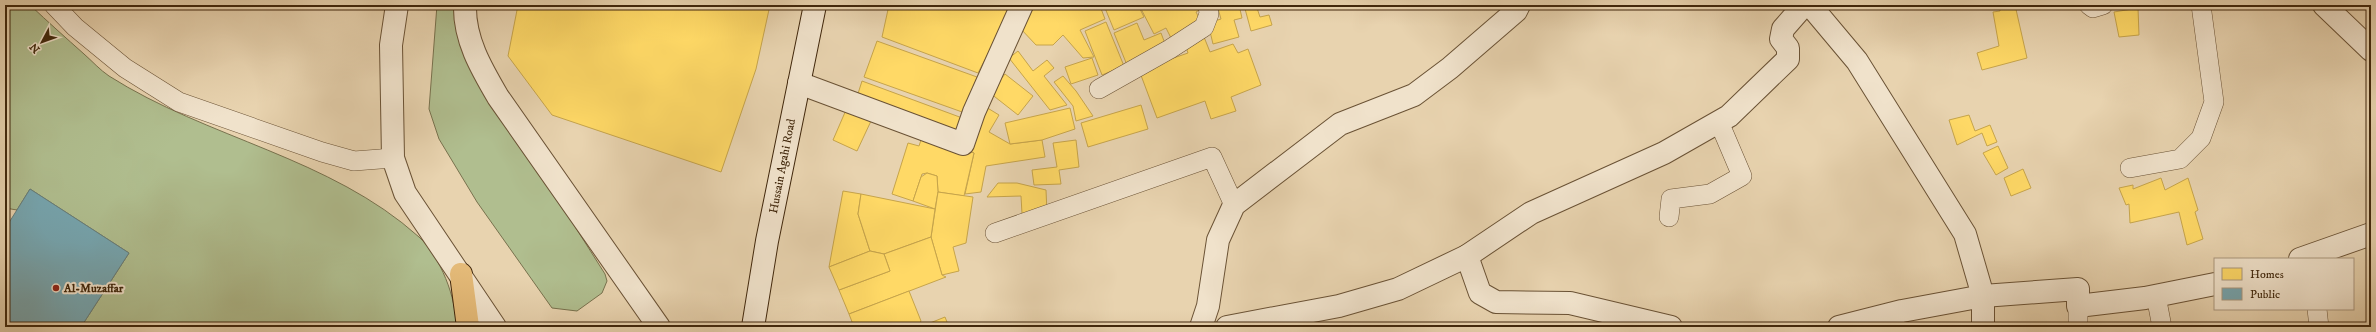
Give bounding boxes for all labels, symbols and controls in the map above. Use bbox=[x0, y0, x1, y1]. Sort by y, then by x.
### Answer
north arrow bbox=[22, 22, 62, 62]
text: N bbox=[27, 40, 43, 56]
street label: Hussain Agahi Road bbox=[766, 117, 799, 215]
legend bbox=[2214, 258, 2354, 310]
text: Homes bbox=[2250, 267, 2284, 282]
place label: Al-Muzaffar bbox=[63, 281, 124, 296]
marker: Al-Muzaffar bbox=[51, 283, 61, 293]
text: Public bbox=[2250, 287, 2280, 302]

